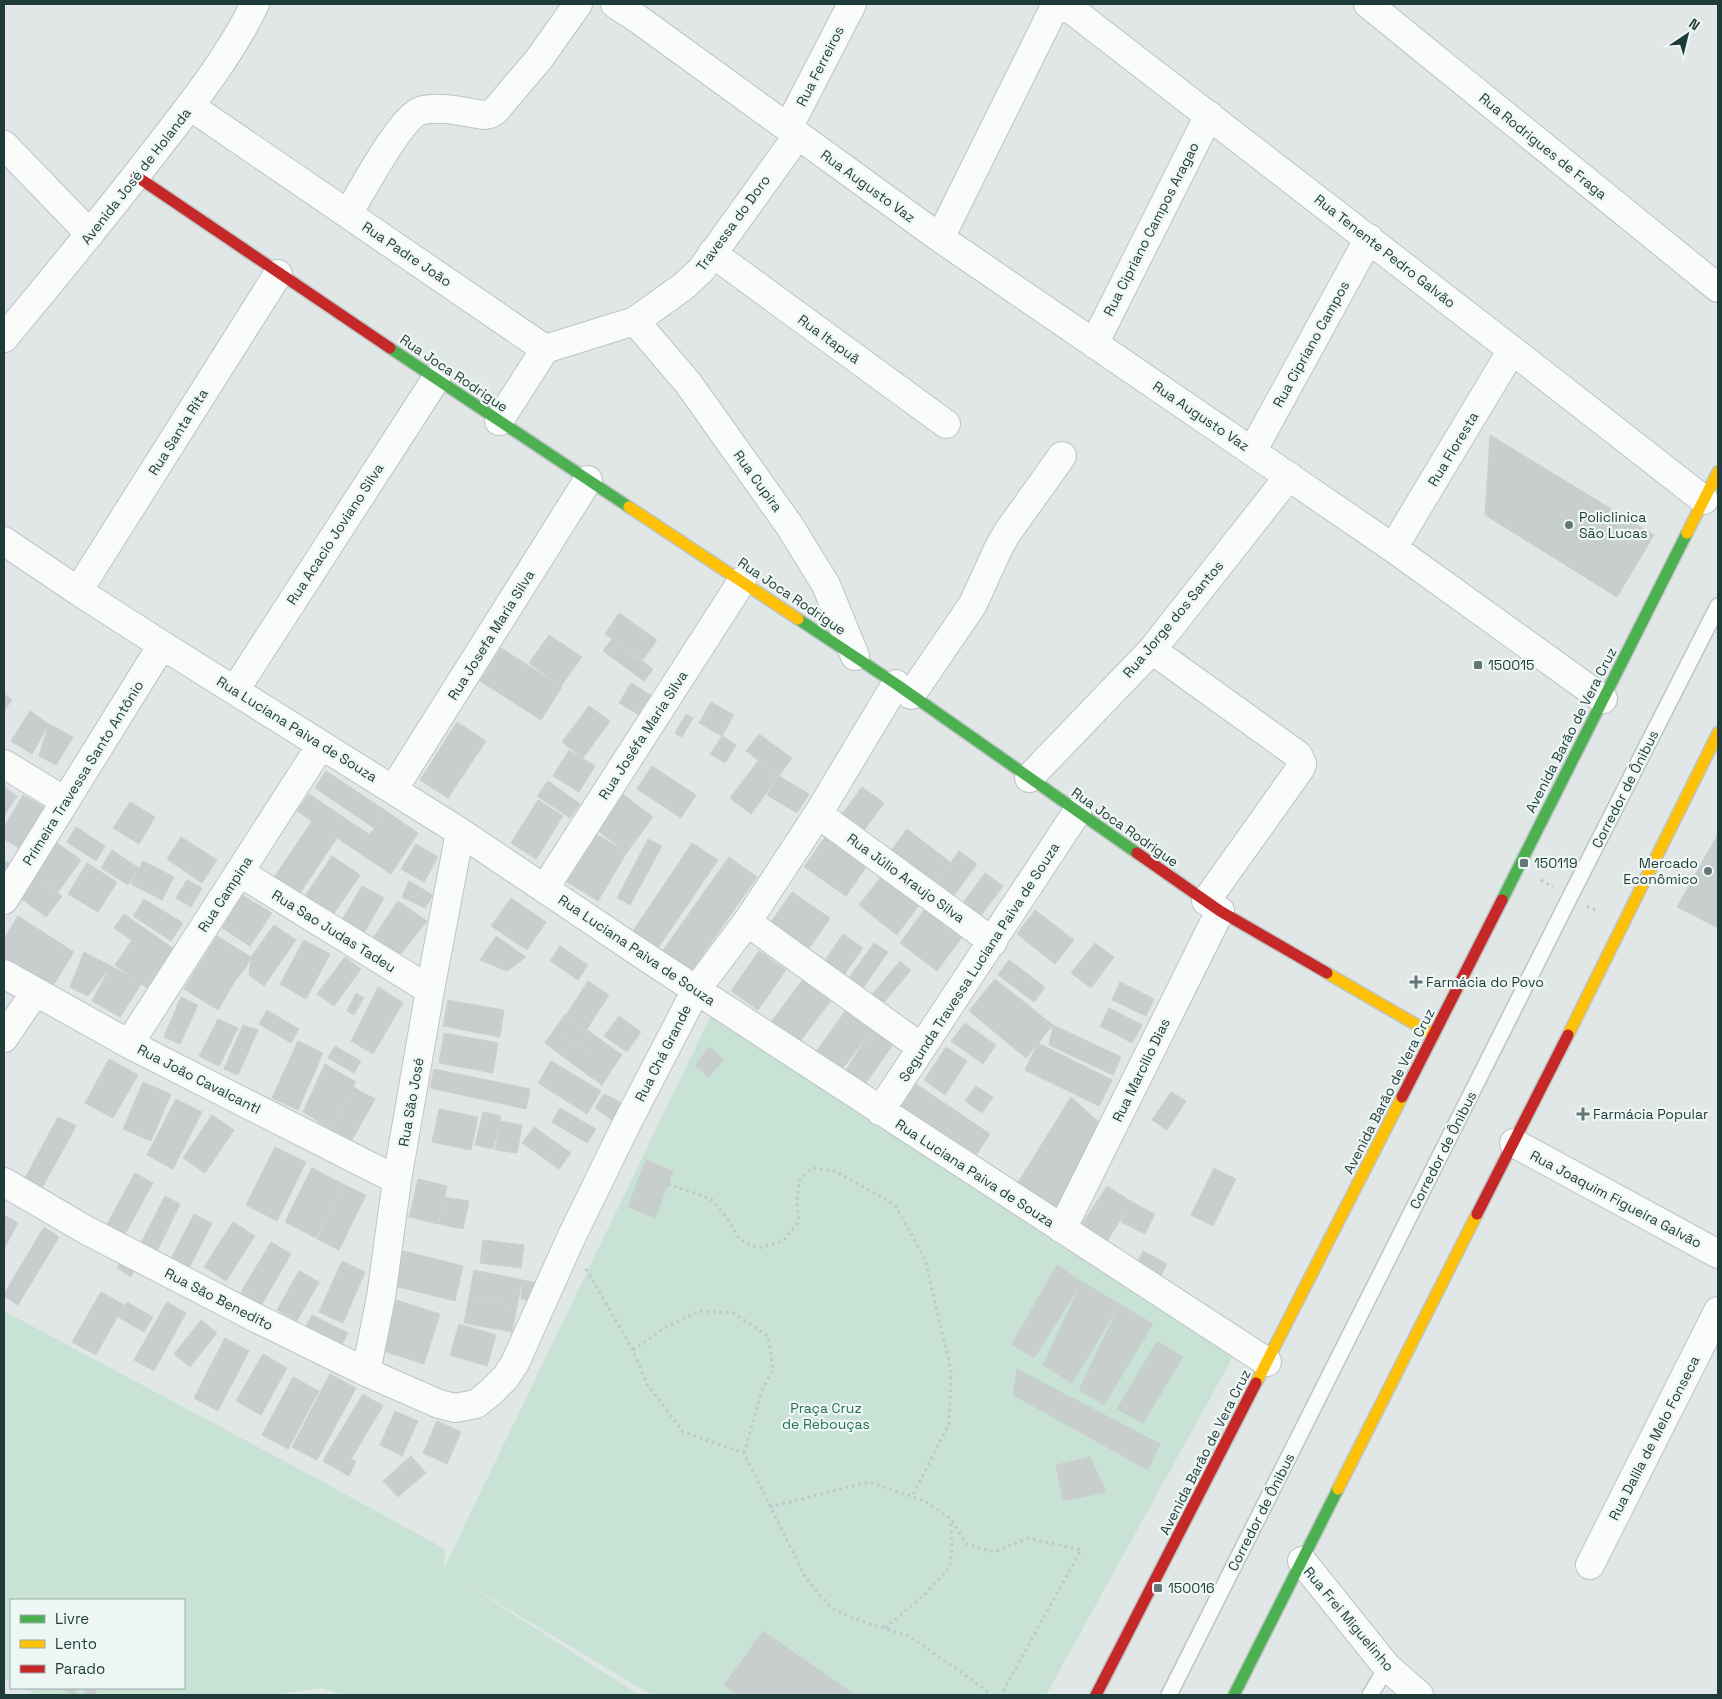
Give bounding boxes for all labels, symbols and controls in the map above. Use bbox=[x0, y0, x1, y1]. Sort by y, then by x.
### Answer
north arrow bbox=[1662, 10, 1712, 60]
text: N bbox=[1685, 14, 1703, 34]
street label: Rua Ferreiros bbox=[792, 23, 848, 109]
street label: Rua Rodrigues de Fraga bbox=[1475, 89, 1611, 203]
street label: Avenida José de Holanda bbox=[77, 104, 195, 248]
street label: Rua Cipriano Campos Aragao bbox=[1099, 139, 1203, 319]
street label: Rua Augusto Vaz bbox=[817, 146, 919, 226]
street label: Travessa do Doro bbox=[692, 171, 774, 275]
street label: Rua Tenente Pedro Galvão bbox=[1311, 190, 1459, 312]
street label: Rua Padre João bbox=[359, 217, 455, 291]
street label: Rua Cipriano Campos bbox=[1269, 277, 1353, 411]
street label: Rua Itapuã bbox=[794, 310, 864, 368]
street label: Rua Joca Rodrigue bbox=[396, 330, 512, 416]
street label: Rua Augusto Vaz bbox=[1149, 377, 1253, 455]
street label: Rua Santa Rita bbox=[144, 385, 212, 479]
street label: Rua Floresta bbox=[1424, 408, 1482, 490]
street label: Rua Cupira bbox=[730, 447, 786, 515]
street label: Rua Acacio Joviano Silva bbox=[283, 460, 387, 608]
place label: Policlinica São Lucas bbox=[1579, 508, 1648, 542]
marker: Policlinica São Lucas bbox=[1563, 519, 1575, 531]
street label: Rua Joca Rodrigue bbox=[734, 553, 850, 639]
street label: Rua Jorge dos Santos bbox=[1119, 557, 1227, 681]
street label: Rua Josefa Maria Silva bbox=[444, 567, 538, 703]
street label: Avenida Barão de Vera Cruz bbox=[1521, 644, 1621, 816]
place label: 150015 bbox=[1488, 656, 1534, 674]
marker: 150015 bbox=[1472, 659, 1484, 671]
street label: Rua Joséfa Maria Silva bbox=[595, 667, 691, 803]
street label: Rua Luciana Paiva de Souza bbox=[213, 672, 381, 786]
street label: Primeira Travessa Santo Antônio bbox=[18, 677, 148, 869]
street label: Corredor de Ônibus bbox=[1587, 727, 1663, 851]
street label: Rua Joca Rodrigue bbox=[1068, 783, 1182, 871]
street label: Rua Júlio Araujo Silva bbox=[844, 829, 968, 927]
street label: Segunda Travessa Luciana Paiva de Souza bbox=[895, 839, 1063, 1085]
street label: Rua Campina bbox=[194, 853, 256, 935]
place label: 150119 bbox=[1534, 854, 1577, 872]
place label: Mercado Econômico bbox=[1623, 854, 1698, 888]
marker: 150119 bbox=[1518, 857, 1530, 869]
marker: Mercado Econômico bbox=[1702, 865, 1714, 877]
street label: Rua Sao Judas Tadeu bbox=[269, 886, 399, 976]
street label: Rua Luciana Paiva de Souza bbox=[555, 891, 719, 1009]
place label: Farmácia do Povo bbox=[1426, 973, 1544, 991]
marker: Farmácia do Povo bbox=[1410, 976, 1422, 988]
street label: Rua Chá Grande bbox=[631, 1001, 695, 1105]
street label: Avenida Barão de Vera Cruz bbox=[1339, 1005, 1439, 1177]
street label: Rua Marcilio Dias bbox=[1108, 1015, 1174, 1125]
street label: Rua João CavalcantI bbox=[134, 1040, 264, 1118]
street label: Rua São José bbox=[394, 1056, 428, 1148]
street label: Corredor de Ônibus bbox=[1405, 1088, 1481, 1212]
place label: Farmácia Popular bbox=[1593, 1105, 1708, 1123]
marker: Farmácia Popular bbox=[1577, 1108, 1589, 1120]
street label: Rua Luciana Paiva de Souza bbox=[892, 1115, 1058, 1231]
street label: Rua Joaquim Figueira Galvão bbox=[1527, 1146, 1705, 1252]
street label: Rua São Benedito bbox=[162, 1264, 276, 1334]
street label: Rua Dalila de Melo Fonseca bbox=[1605, 1353, 1703, 1523]
street label: Avenida Barão de Vera Cruz bbox=[1155, 1366, 1255, 1538]
park label: Praça Cruz de Rebouças bbox=[782, 1399, 870, 1433]
street label: Corredor de Ônibus bbox=[1223, 1450, 1299, 1574]
street label: Rua Frei Miguelinho bbox=[1300, 1563, 1398, 1675]
place label: 150016 bbox=[1168, 1579, 1215, 1597]
marker: 150016 bbox=[1152, 1582, 1164, 1594]
legend bbox=[10, 1599, 185, 1689]
text: Livre bbox=[55, 1609, 89, 1628]
text: Lento bbox=[55, 1634, 97, 1653]
text: Parado bbox=[55, 1659, 105, 1678]

